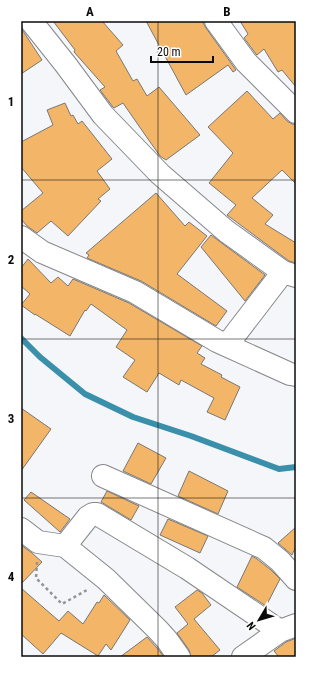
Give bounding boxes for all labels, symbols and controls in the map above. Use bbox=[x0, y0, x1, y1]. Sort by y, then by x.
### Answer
text: A bbox=[86, 4, 94, 19]
text: B bbox=[223, 4, 231, 19]
scale bar bbox=[151, 38, 213, 64]
text: 20 m bbox=[157, 45, 181, 59]
text: 1 bbox=[8, 94, 14, 109]
text: 2 bbox=[8, 252, 15, 267]
text: 3 bbox=[8, 411, 14, 426]
text: 4 bbox=[8, 569, 15, 584]
north arrow bbox=[239, 600, 279, 640]
text: N bbox=[244, 619, 259, 633]

